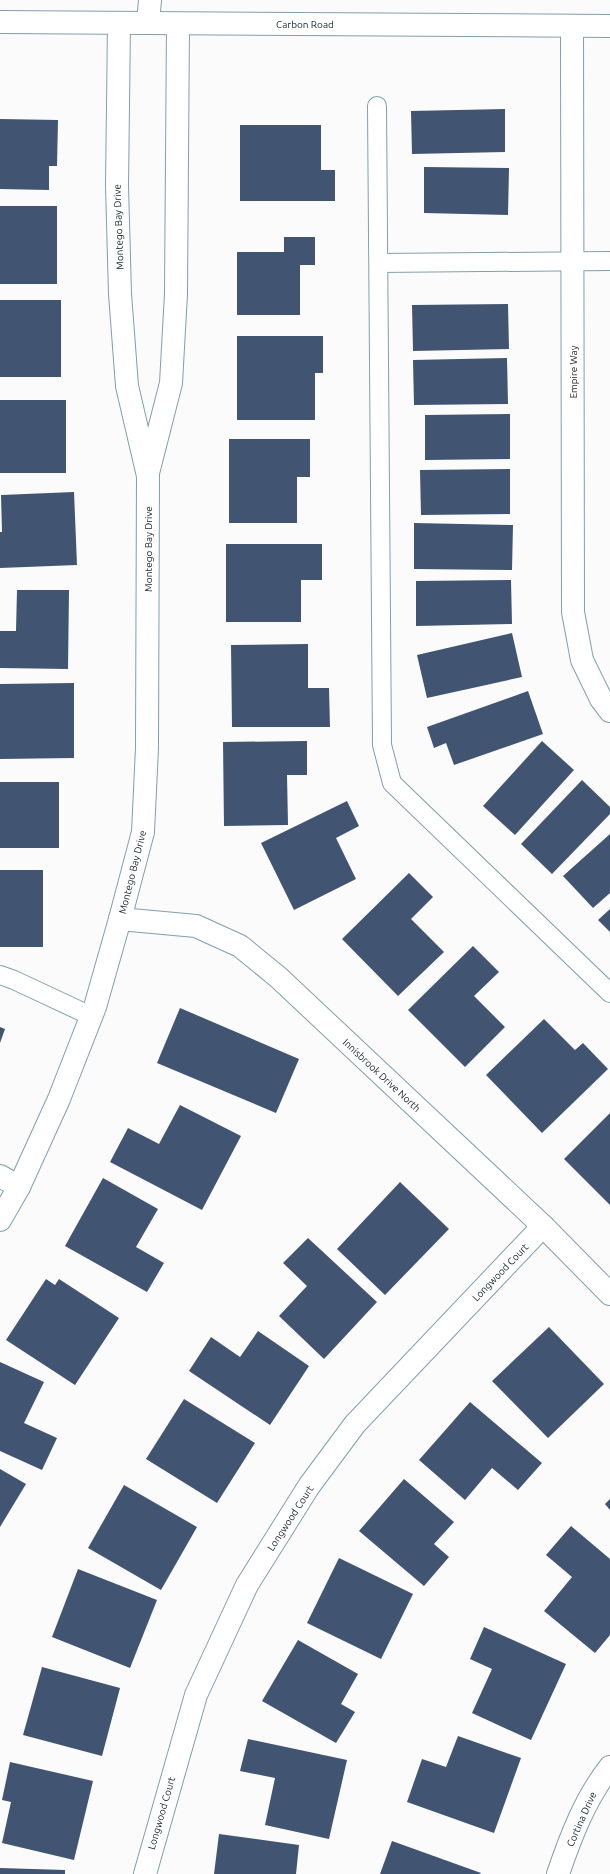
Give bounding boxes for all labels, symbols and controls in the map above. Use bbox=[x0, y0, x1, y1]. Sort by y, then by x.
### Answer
street label: Carbon Road bbox=[276, 19, 334, 30]
street label: Montego Bay Drive bbox=[112, 184, 125, 270]
street label: Empire Way bbox=[568, 345, 579, 399]
street label: Montego Bay Drive bbox=[143, 506, 154, 592]
street label: Montego Bay Drive bbox=[117, 829, 148, 915]
street label: Innisbrook Drive North bbox=[341, 1037, 423, 1114]
street label: Longwood Court bbox=[470, 1241, 531, 1303]
street label: Longwood Court bbox=[265, 1484, 316, 1553]
street label: Longwood Court bbox=[146, 1775, 177, 1851]
street label: Cortina Drive bbox=[564, 1790, 598, 1848]

